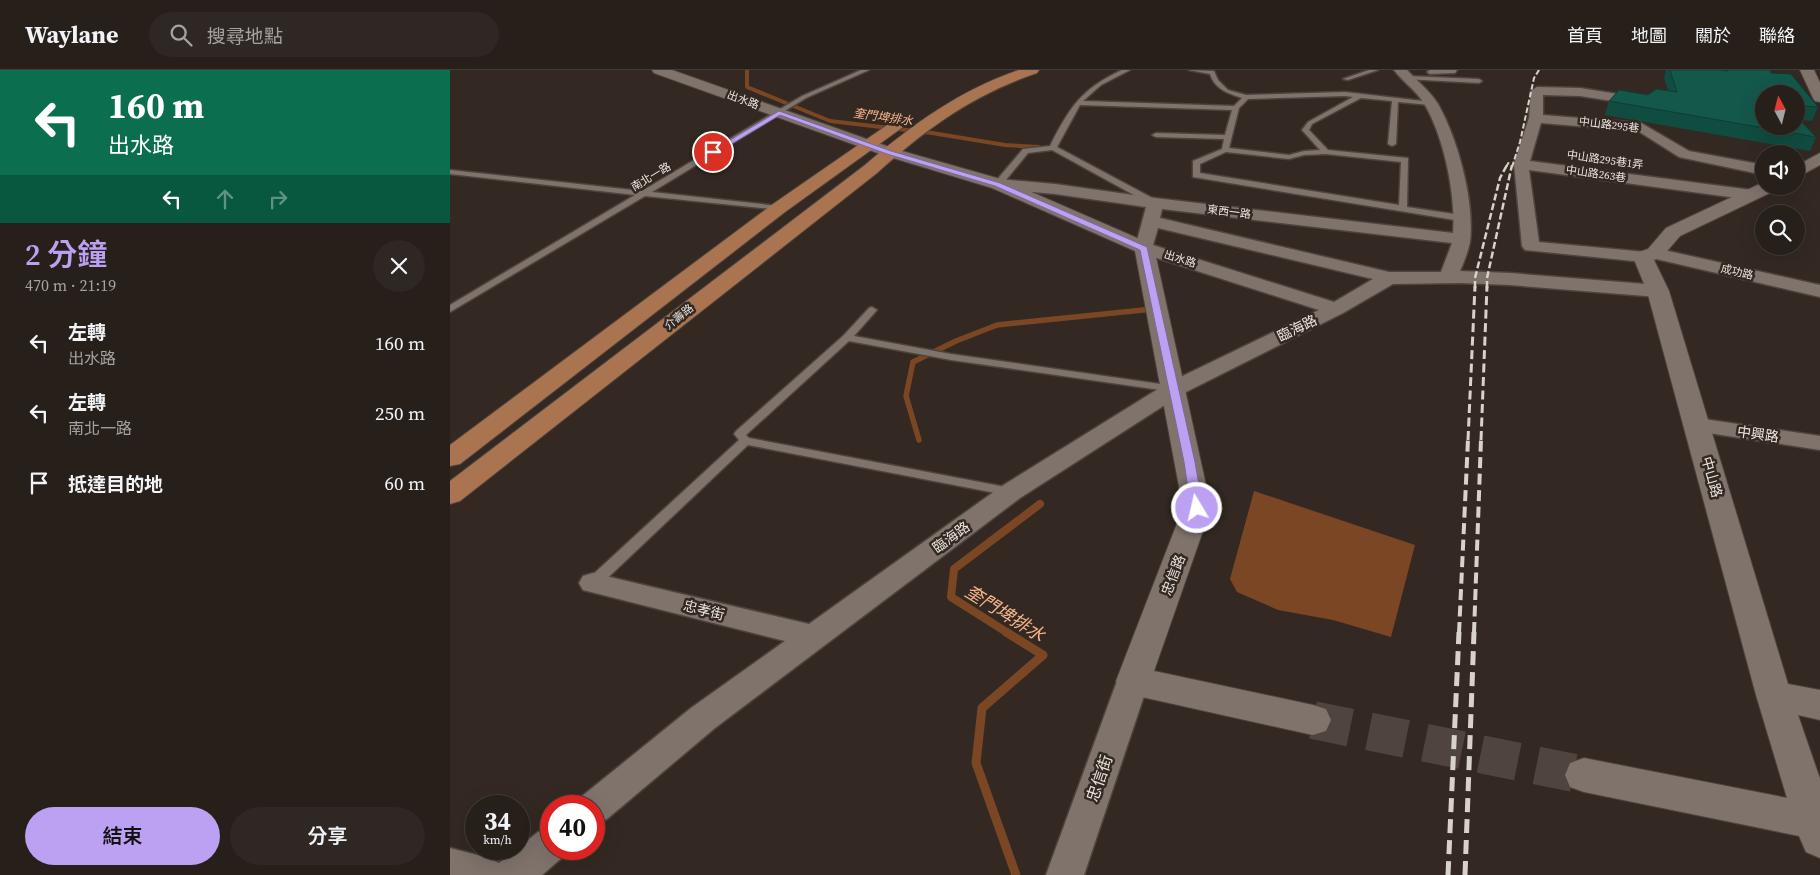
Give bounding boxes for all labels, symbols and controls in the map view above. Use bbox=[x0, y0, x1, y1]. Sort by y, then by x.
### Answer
search box bbox=[149, 12, 499, 57]
text: Waylane bbox=[25, 18, 119, 51]
icon: search bbox=[167, 21, 195, 49]
text: 搜尋地點 bbox=[207, 23, 283, 49]
text: 首頁 bbox=[1567, 23, 1603, 48]
text: 地圖 bbox=[1631, 23, 1667, 48]
text: 關於 bbox=[1695, 23, 1731, 48]
text: 聯絡 bbox=[1759, 23, 1795, 48]
text: 160 m bbox=[108, 82, 204, 130]
north arrow bbox=[1755, 85, 1805, 135]
map controls bbox=[1755, 85, 1805, 255]
street label: 出水路 bbox=[725, 87, 761, 113]
icon: left bbox=[25, 90, 90, 155]
water label: 奎門埤排水 bbox=[852, 105, 915, 129]
street label: 中山路295巷 bbox=[1578, 114, 1640, 136]
text: 出水路 bbox=[108, 130, 174, 160]
pin bbox=[692, 131, 734, 173]
icon: arrive bbox=[699, 138, 727, 166]
button: sound bbox=[1755, 145, 1805, 195]
street label: 中山路295巷1弄 bbox=[1566, 147, 1644, 173]
street label: 南北一路 bbox=[628, 159, 674, 195]
street label: 中山路263巷 bbox=[1565, 162, 1627, 186]
icon: left bbox=[158, 185, 186, 213]
icon: ahead bbox=[211, 185, 239, 213]
icon: right bbox=[264, 185, 292, 213]
street label: 東西一路 bbox=[1206, 202, 1252, 222]
button: search bbox=[1755, 205, 1805, 255]
text: 2 分鐘 bbox=[25, 234, 107, 275]
button: close bbox=[373, 240, 425, 292]
street label: 出水路 bbox=[1162, 247, 1198, 271]
street label: 成功路 bbox=[1719, 261, 1755, 283]
text: 470 m · 21:19 bbox=[25, 274, 116, 296]
street label: 介壽路 bbox=[661, 301, 697, 333]
street label: 臨海路 bbox=[1274, 310, 1320, 346]
text: 左轉 bbox=[68, 319, 106, 345]
icon: left bbox=[25, 329, 53, 357]
text: 160 m bbox=[375, 330, 425, 356]
text: 出水路 bbox=[68, 347, 116, 369]
text: 左轉 bbox=[68, 389, 106, 415]
icon: left bbox=[25, 399, 53, 427]
text: 250 m bbox=[375, 400, 425, 426]
text: 南北一路 bbox=[68, 417, 132, 439]
street label: 中興路 bbox=[1736, 421, 1780, 447]
street label: 中山路 bbox=[1697, 454, 1727, 500]
icon: arrive bbox=[25, 469, 53, 497]
text: 60 m bbox=[384, 470, 425, 496]
text: 抵達目的地 bbox=[68, 471, 163, 497]
position arrow bbox=[1170, 481, 1222, 533]
street label: 臨海路 bbox=[928, 517, 974, 557]
street label: 忠信路 bbox=[1156, 552, 1190, 598]
water label: 奎門埤排水 bbox=[960, 579, 1051, 648]
street label: 忠孝街 bbox=[681, 595, 727, 625]
street label: 忠信街 bbox=[1081, 752, 1117, 804]
speed limit sign: 40 bbox=[540, 795, 605, 860]
text: 34 bbox=[484, 804, 511, 838]
button: 結束 bbox=[25, 807, 220, 865]
button: 分享 bbox=[230, 807, 425, 865]
text: km/h bbox=[483, 832, 512, 848]

